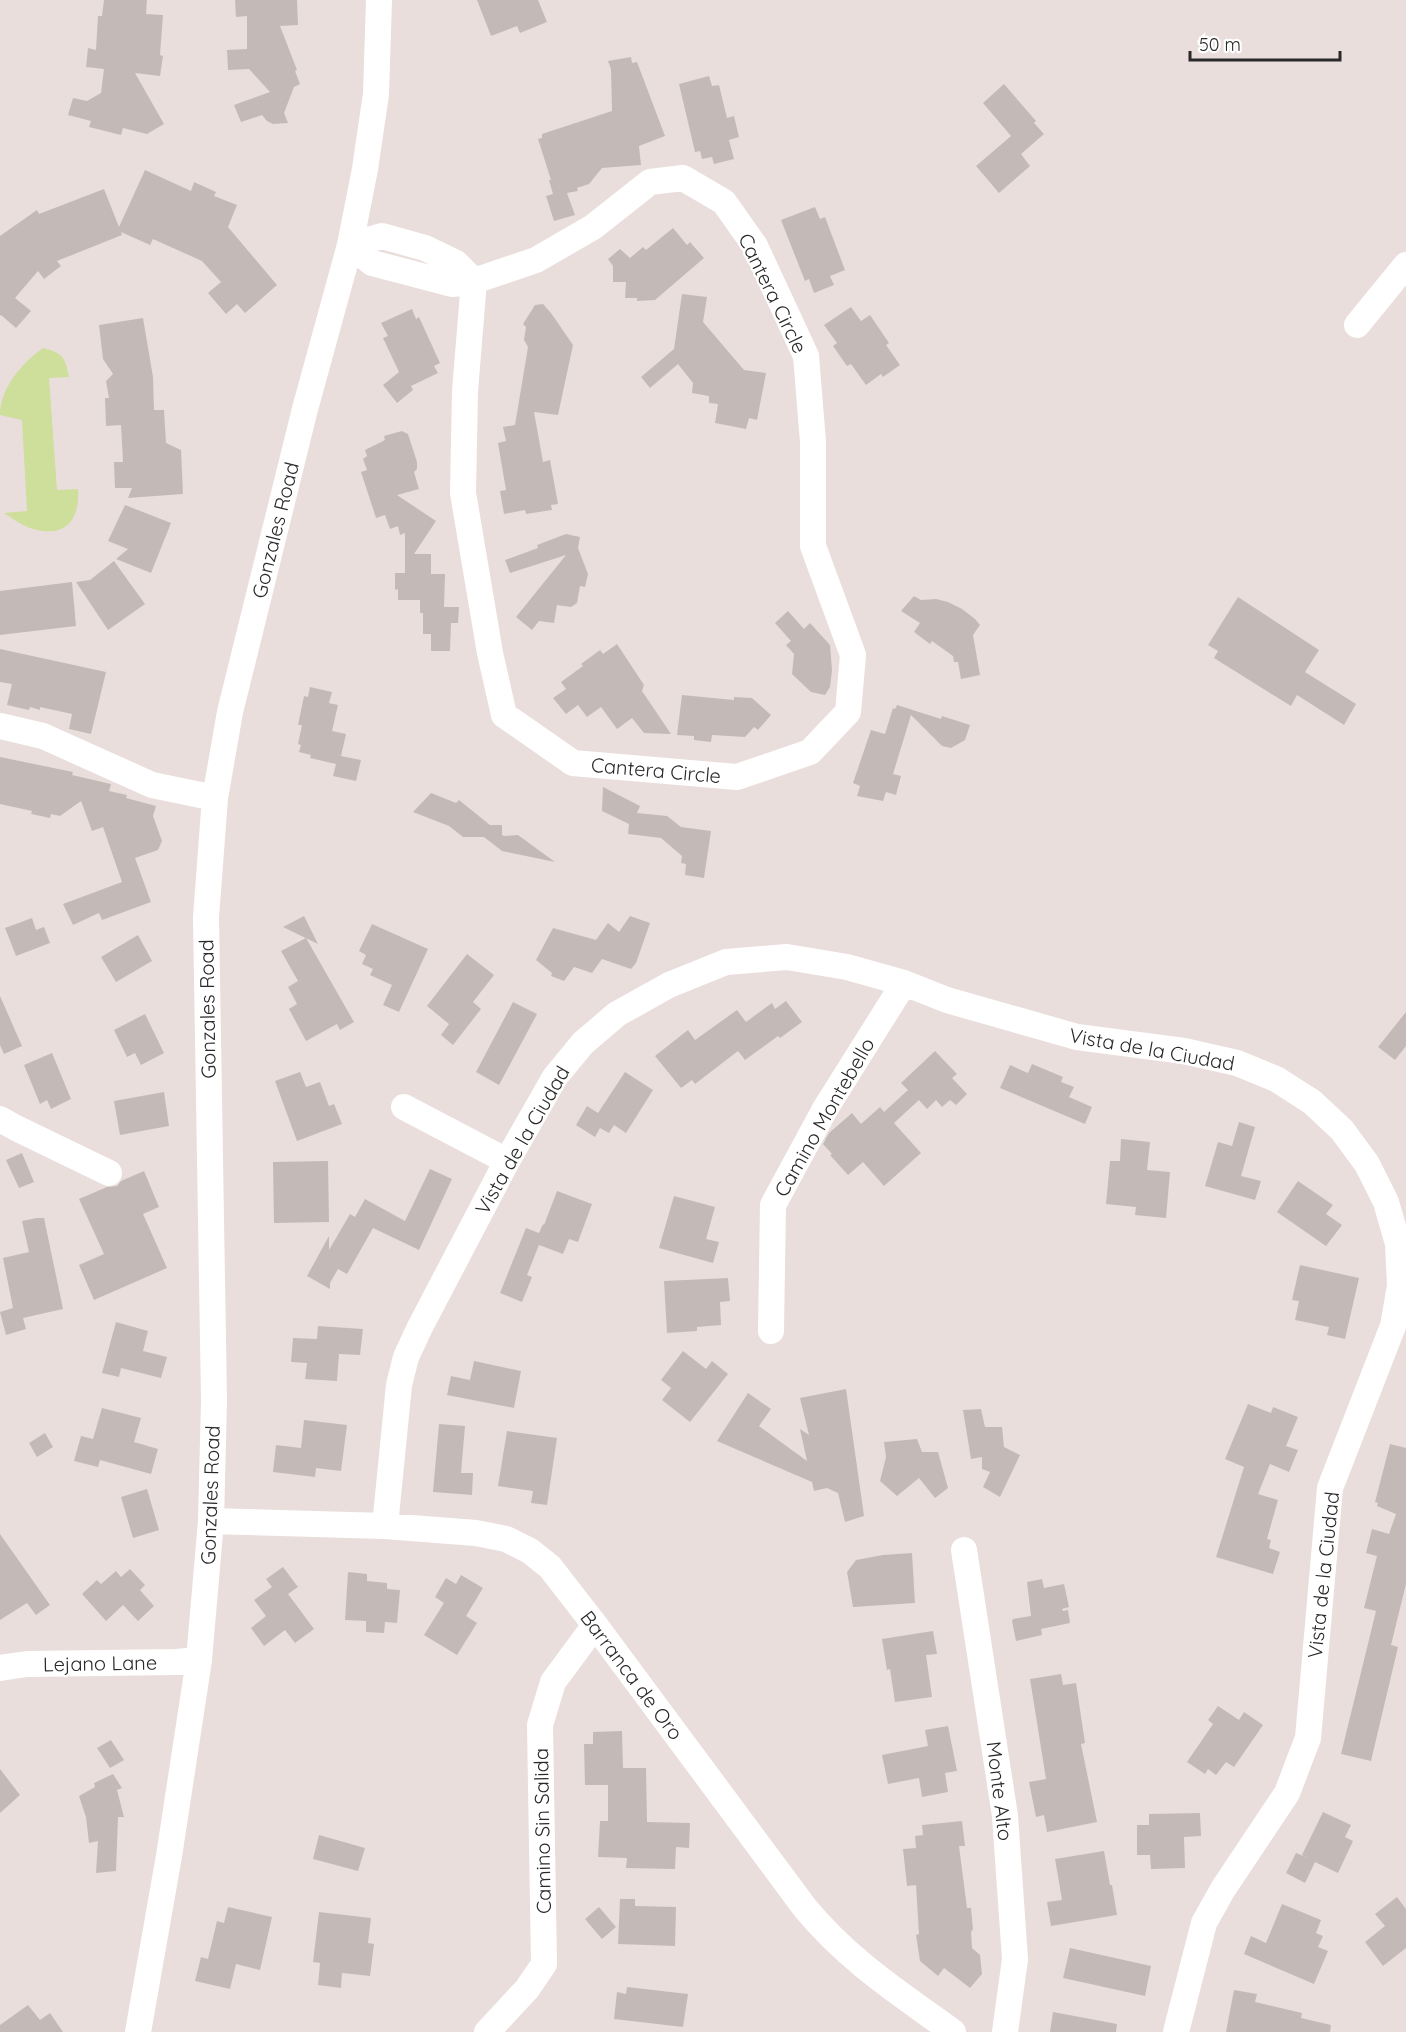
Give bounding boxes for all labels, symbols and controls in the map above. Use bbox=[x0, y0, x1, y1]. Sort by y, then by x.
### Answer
scale bar bbox=[1190, 24, 1340, 62]
text: 50 m bbox=[1199, 33, 1241, 56]
street label: Cantera Circle bbox=[733, 229, 813, 357]
street label: Gonzales Road bbox=[246, 459, 304, 601]
street label: Cantera Circle bbox=[590, 752, 722, 788]
street label: Gonzales Road bbox=[193, 939, 221, 1079]
street label: Vista de la Ciudad bbox=[1067, 1022, 1237, 1076]
street label: Camino Montebello bbox=[768, 1033, 880, 1201]
street label: Vista de la Ciudad bbox=[469, 1061, 575, 1219]
street label: Gonzales Road bbox=[195, 1425, 225, 1565]
street label: Vista de la Ciudad bbox=[1302, 1490, 1344, 1660]
street label: Barranca de Oro bbox=[575, 1605, 689, 1745]
street label: Lejano Lane bbox=[43, 1650, 157, 1676]
street label: Monte Alto bbox=[982, 1740, 1018, 1842]
street label: Camino Sin Salida bbox=[528, 1748, 556, 1914]

